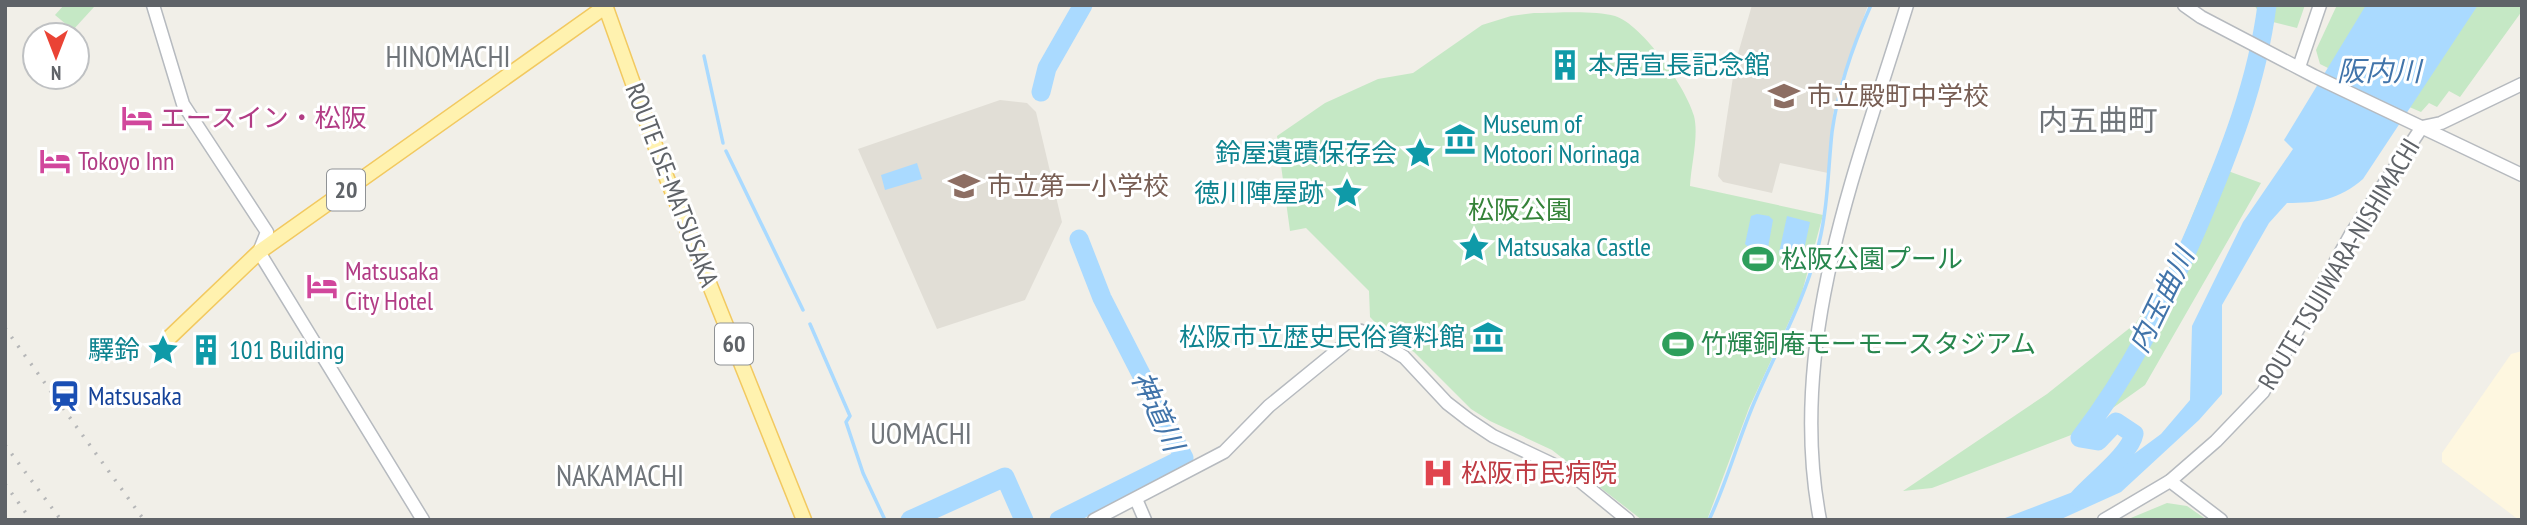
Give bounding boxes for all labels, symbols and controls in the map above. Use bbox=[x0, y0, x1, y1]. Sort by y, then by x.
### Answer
north arrow bbox=[21, 21, 91, 91]
district label: HINOMACHI bbox=[385, 36, 511, 75]
building icon: 本居宣長記念館 bbox=[1548, 48, 1582, 82]
place label: 本居宣長記念館 bbox=[1588, 48, 1770, 81]
water label: 阪内川 bbox=[2337, 52, 2424, 89]
text: N bbox=[51, 61, 61, 85]
street label: ROUTE ISE-MATSUSAKA bbox=[618, 78, 727, 292]
school or university icon: 市立殿町中学校 bbox=[1767, 79, 1801, 113]
place label: 市立殿町中学校 bbox=[1807, 79, 1989, 112]
district label: 内五曲町 bbox=[2038, 100, 2158, 139]
hotel icon: エースイン・松阪 bbox=[120, 101, 154, 135]
place label: エースイン・松阪 bbox=[160, 101, 367, 134]
place label: Museum of Motoori Norinaga bbox=[1483, 107, 1640, 170]
museum icon: Museum of Motoori Norinaga bbox=[1443, 122, 1477, 156]
street label: ROUTE TSUJIWARA-NISHIMACHI bbox=[2250, 132, 2427, 395]
place label: 鈴屋遺蹟保存会 bbox=[1215, 136, 1397, 169]
place icon: 鈴屋遺蹟保存会 bbox=[1403, 136, 1437, 170]
hotel icon: Tokoyo Inn bbox=[38, 144, 72, 178]
place label: Tokoyo Inn bbox=[78, 144, 174, 177]
school or university icon: 市立第一小学校 bbox=[947, 169, 981, 203]
place label: 市立第一小学校 bbox=[987, 169, 1169, 202]
road number: 20 bbox=[327, 170, 365, 210]
place label: 徳川陣屋跡 bbox=[1194, 176, 1324, 209]
place icon: 徳川陣屋跡 bbox=[1330, 176, 1364, 210]
park label: 松阪公園 bbox=[1468, 193, 1572, 226]
place icon: Matsusaka Castle bbox=[1457, 230, 1491, 264]
place label: Matsusaka Castle bbox=[1497, 230, 1651, 263]
water label: 内玉曲川 bbox=[2119, 239, 2203, 358]
sports icon: 松阪公園プール bbox=[1741, 242, 1775, 276]
place label: 松阪公園プール bbox=[1781, 242, 1963, 275]
place label: Matsusaka City Hotel bbox=[345, 254, 439, 317]
hotel icon: Matsusaka City Hotel bbox=[305, 269, 339, 303]
place label: 松阪市立歴史民俗資料館 bbox=[1179, 320, 1465, 353]
museum icon: 松阪市立歴史民俗資料館 bbox=[1471, 320, 1505, 354]
road number: 60 bbox=[715, 324, 753, 365]
sports icon: 竹輝銅庵モーモースタジアム bbox=[1661, 327, 1695, 361]
place label: 竹輝銅庵モーモースタジアム bbox=[1701, 327, 2036, 360]
place label: 驛鈴 bbox=[88, 333, 140, 366]
place icon: 驛鈴 bbox=[146, 333, 180, 367]
building icon: 101 Building bbox=[189, 333, 223, 367]
place label: 101 Building bbox=[229, 333, 344, 366]
water label: 神道川 bbox=[1124, 365, 1194, 459]
station icon: Matsusaka bbox=[48, 379, 82, 413]
place label: Matsusaka bbox=[88, 379, 182, 412]
district label: UOMACHI bbox=[870, 413, 972, 452]
district label: NAKAMACHI bbox=[556, 455, 684, 494]
hospital icon: 松阪市民病院 bbox=[1421, 456, 1455, 490]
place label: 松阪市民病院 bbox=[1461, 456, 1617, 489]

